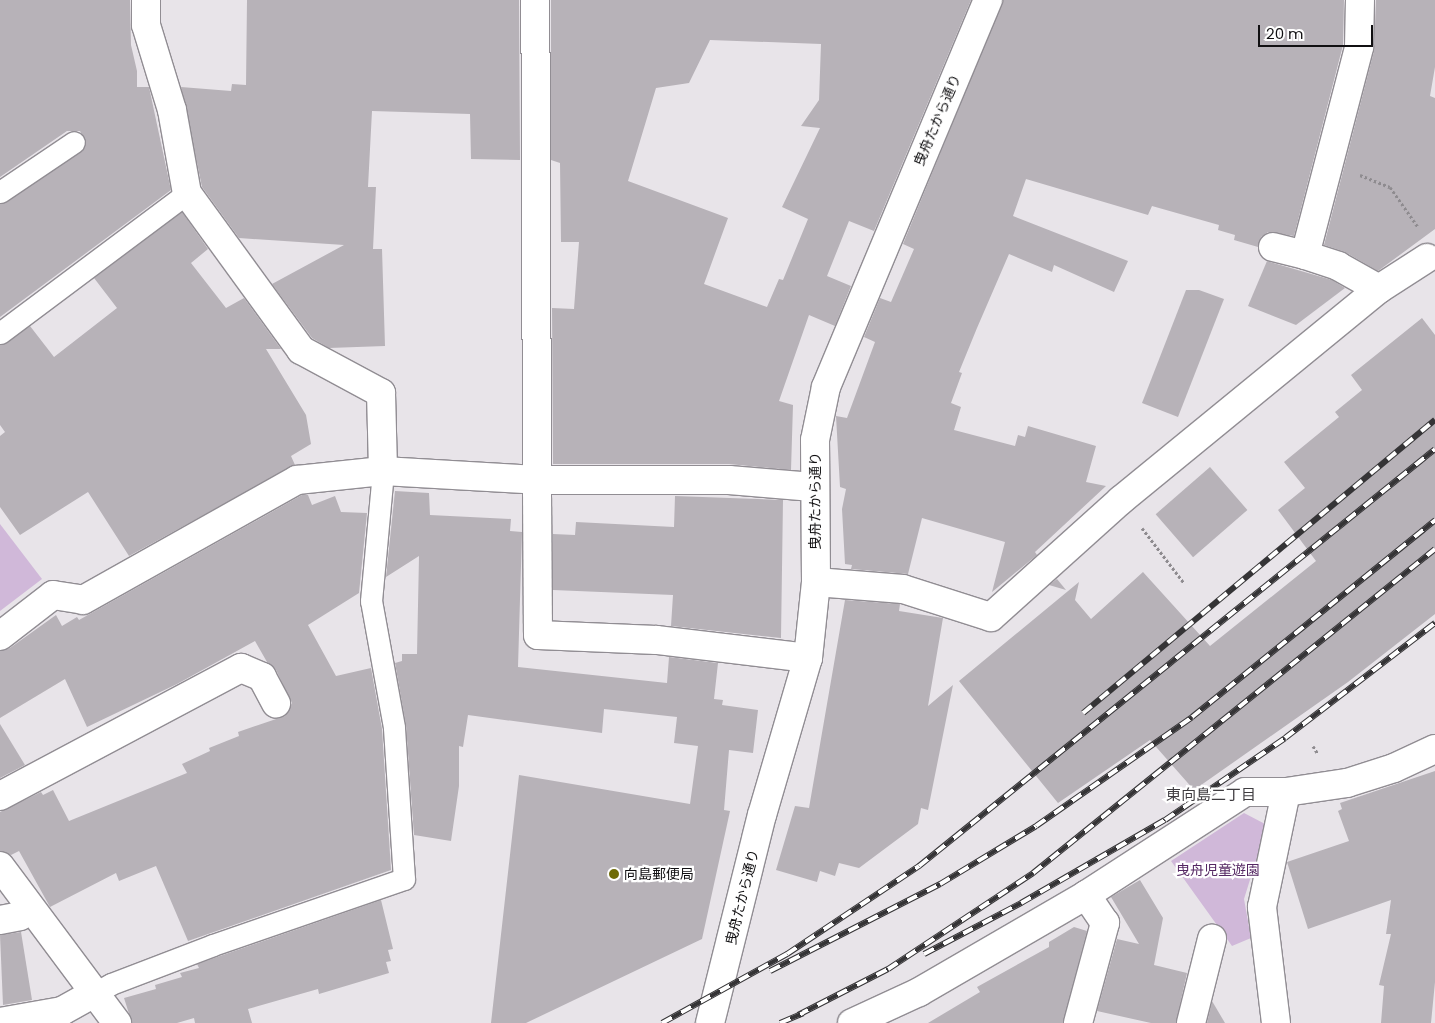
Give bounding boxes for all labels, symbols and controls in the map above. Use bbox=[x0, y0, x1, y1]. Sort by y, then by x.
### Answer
scale bar bbox=[1260, 15, 1375, 47]
text: 20 m bbox=[1266, 23, 1304, 44]
street label: 曳舟たから通り bbox=[910, 72, 964, 168]
street label: 曳舟たから通り bbox=[807, 452, 823, 550]
district label: 東向島二丁目 bbox=[1166, 786, 1256, 804]
street label: 曳舟たから通り bbox=[722, 847, 762, 947]
park label: 曳舟児童遊園 bbox=[1176, 862, 1260, 878]
place label: 向島郵便局 bbox=[624, 866, 694, 882]
marker: 向島郵便局 bbox=[608, 868, 620, 880]

